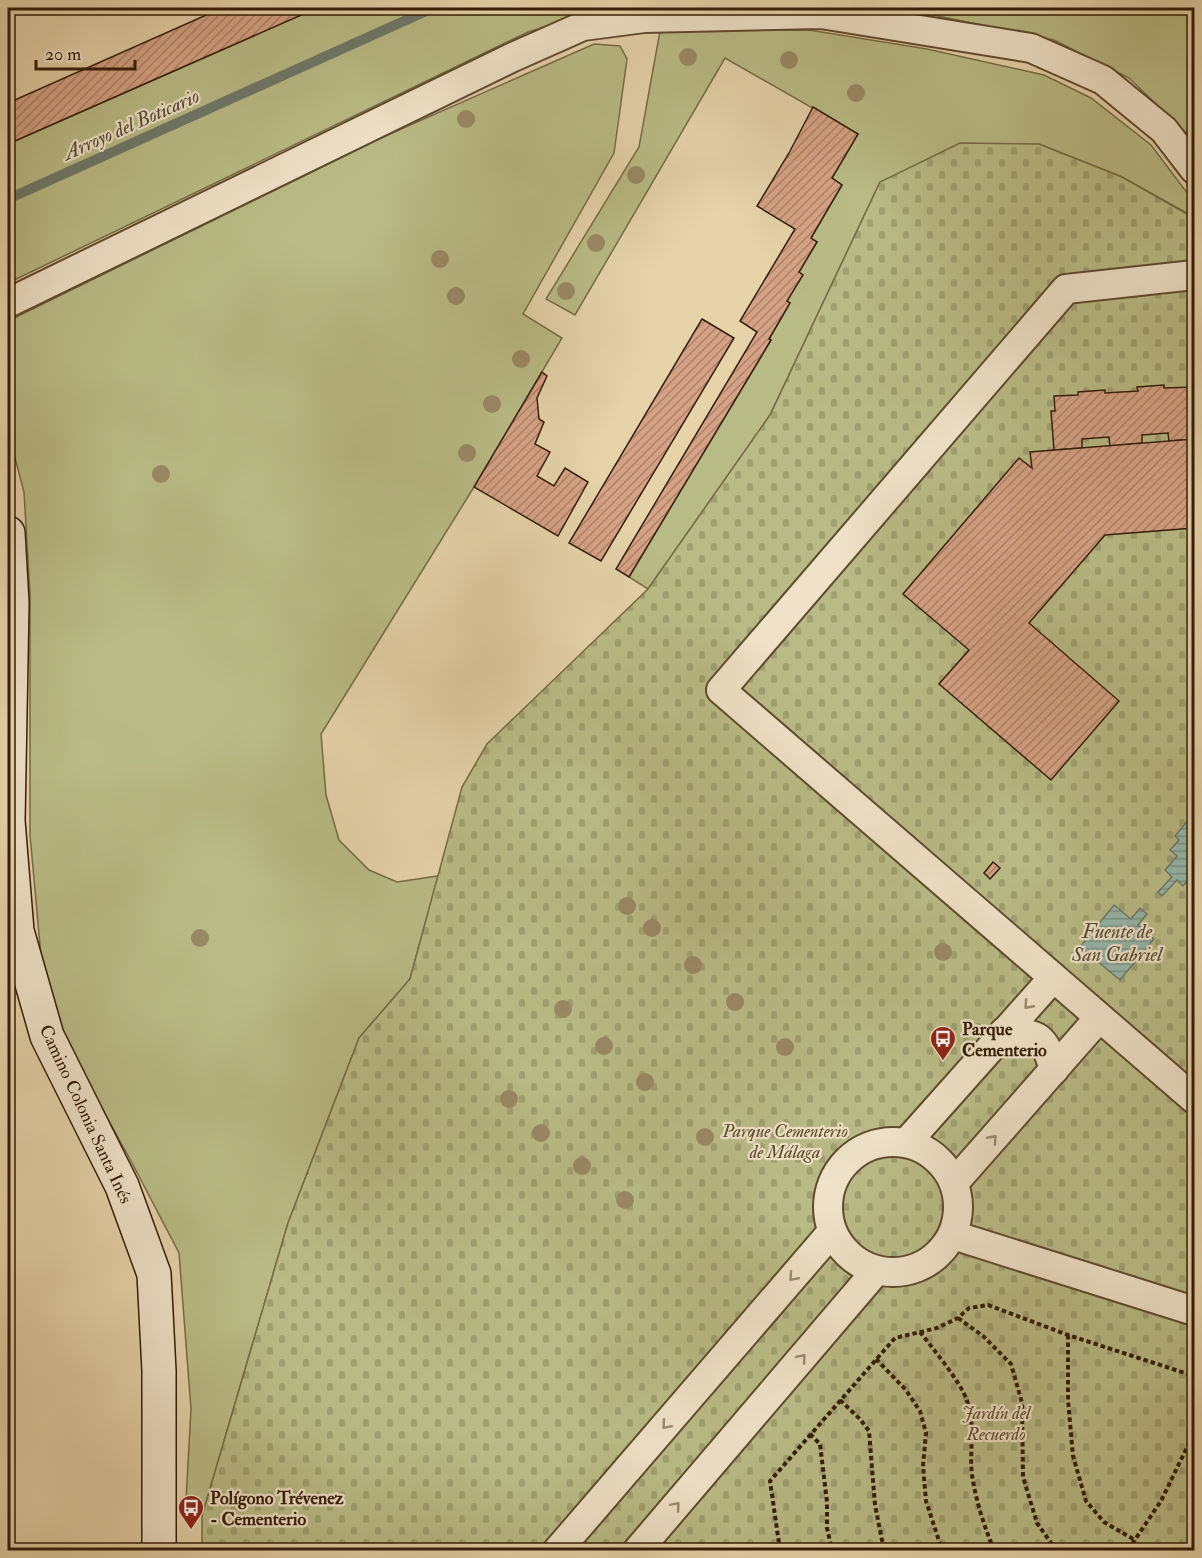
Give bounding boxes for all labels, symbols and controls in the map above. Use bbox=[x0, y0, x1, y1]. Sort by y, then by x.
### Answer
scale bar bbox=[36, 33, 135, 71]
text: 20 m bbox=[45, 43, 81, 66]
water label: Arroyo del Boticario bbox=[57, 83, 203, 166]
water label: Fuente de San Gabriel bbox=[1071, 919, 1164, 967]
one-way arrow bbox=[1024, 998, 1035, 1009]
place label: Parque Cementerio bbox=[962, 1018, 1047, 1062]
street label: Camino Colonia Santa Inés bbox=[34, 1021, 137, 1207]
bus stop icon: Parque Cementerio bbox=[928, 1024, 958, 1062]
park label: Parque Cementerio de Málaga bbox=[721, 1120, 848, 1164]
one-way arrow bbox=[986, 1135, 997, 1146]
one-way arrow bbox=[789, 1270, 800, 1281]
one-way arrow bbox=[795, 1354, 806, 1365]
park label: Jardín del Recuerdo bbox=[962, 1402, 1032, 1446]
one-way arrow bbox=[662, 1418, 673, 1429]
place label: Polígono Trévenez - Cementerio bbox=[210, 1487, 344, 1531]
bus stop icon: Polígono Trévenez - Cementerio bbox=[176, 1493, 206, 1531]
one-way arrow bbox=[669, 1502, 680, 1513]

